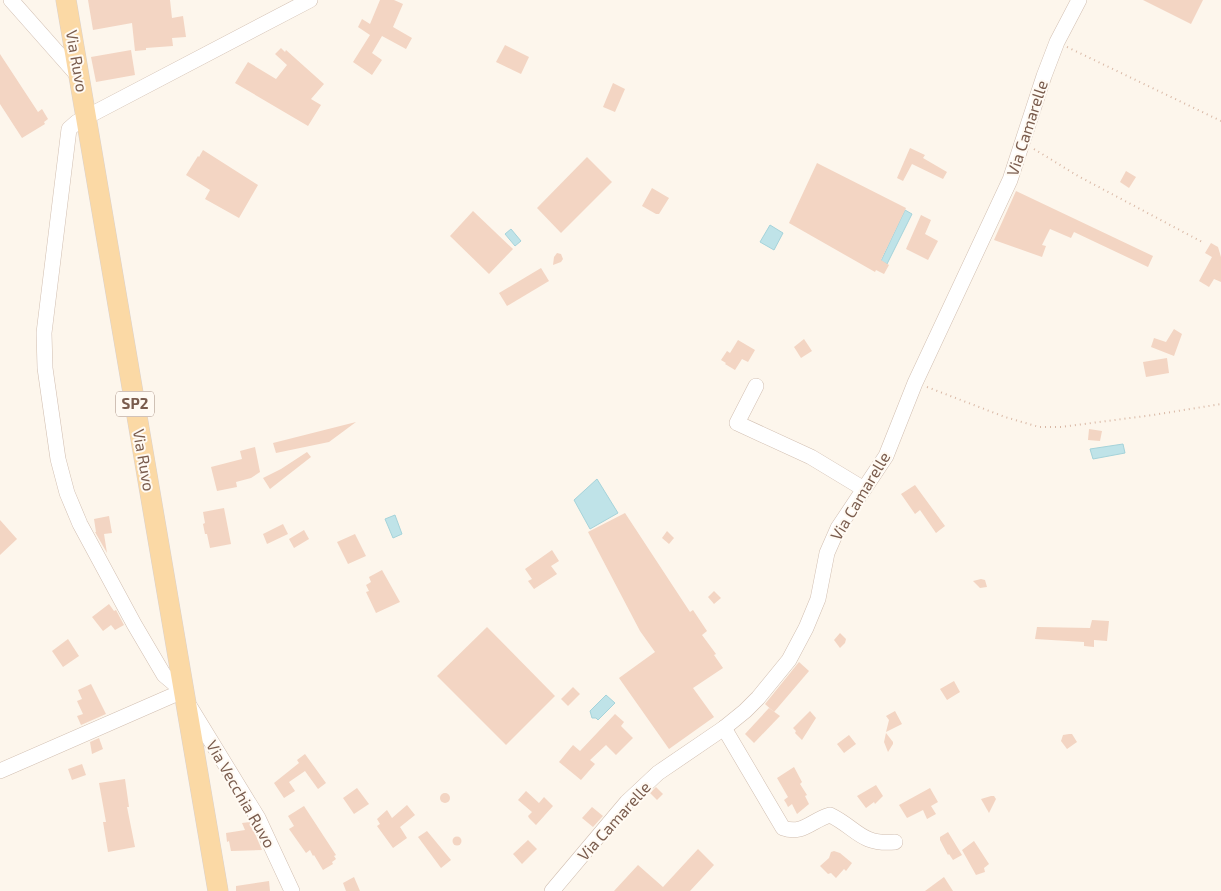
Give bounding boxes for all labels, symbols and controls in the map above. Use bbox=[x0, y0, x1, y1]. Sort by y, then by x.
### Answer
street label: Via Ruvo bbox=[63, 28, 92, 93]
street label: Via Camarelle bbox=[1002, 78, 1051, 178]
road number: SP2 bbox=[116, 392, 154, 416]
street label: Via Ruvo bbox=[130, 427, 159, 492]
street label: Via Camarelle bbox=[826, 448, 893, 543]
street label: Via Vecchia Ruvo bbox=[203, 737, 280, 851]
street label: Via Camarelle bbox=[573, 777, 654, 864]

